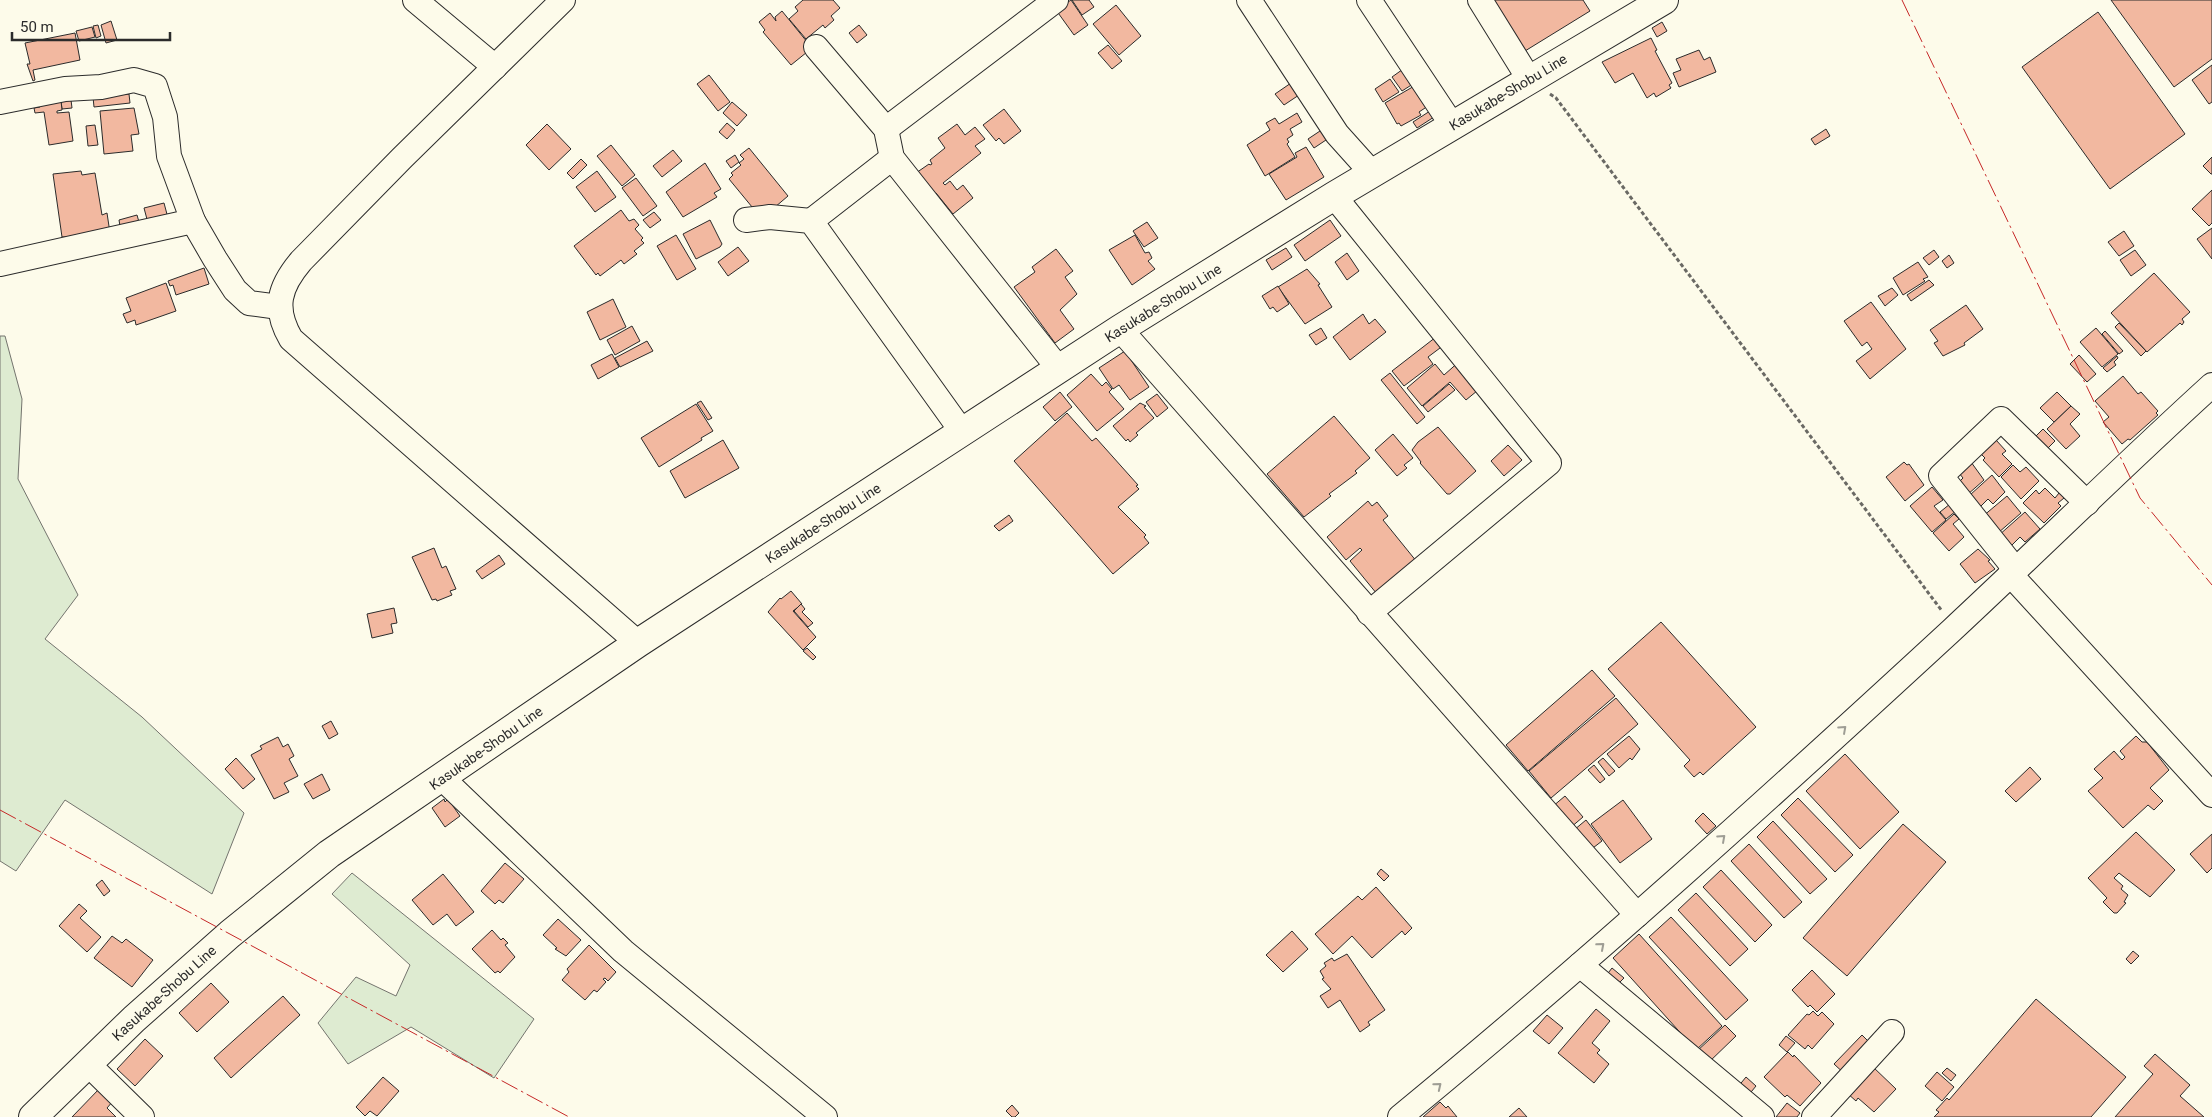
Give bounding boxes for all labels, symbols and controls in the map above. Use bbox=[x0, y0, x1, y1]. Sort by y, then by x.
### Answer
scale bar bbox=[12, 10, 170, 42]
text: 50 m bbox=[20, 18, 54, 36]
street label: Kasukabe-Shobu Line bbox=[1446, 51, 1570, 133]
street label: Kasukabe-Shobu Line bbox=[1102, 261, 1224, 345]
street label: Kasukabe-Shobu Line bbox=[762, 480, 884, 566]
street label: Kasukabe-Shobu Line bbox=[426, 703, 546, 793]
one-way arrow bbox=[1837, 726, 1846, 735]
one-way arrow bbox=[1717, 835, 1726, 844]
street label: Kasukabe-Shobu Line bbox=[109, 942, 219, 1044]
one-way arrow bbox=[1596, 943, 1605, 952]
one-way arrow bbox=[1432, 1083, 1441, 1092]

